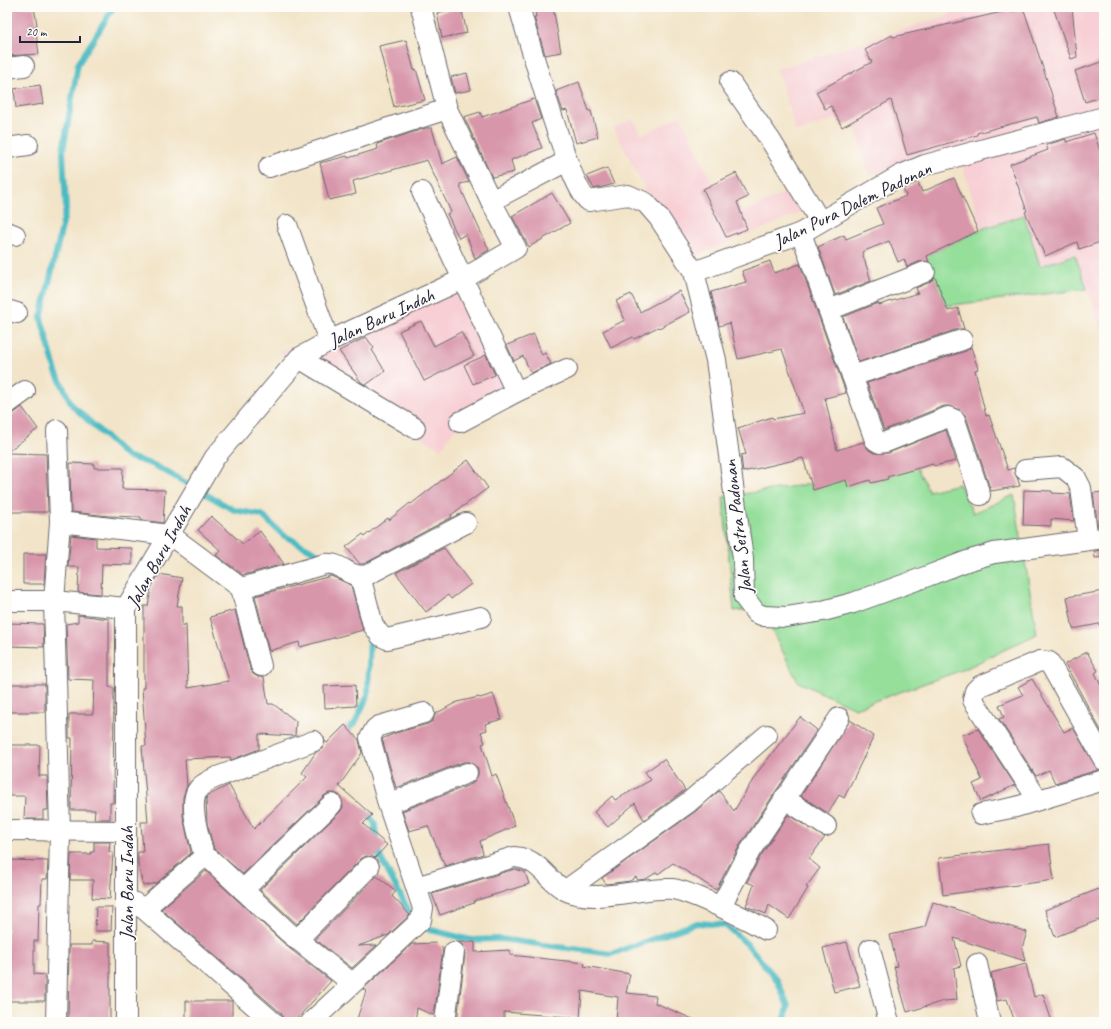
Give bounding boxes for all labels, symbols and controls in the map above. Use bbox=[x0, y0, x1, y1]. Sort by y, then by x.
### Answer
scale bar bbox=[20, 18, 80, 44]
text: 20 m bbox=[26, 24, 48, 40]
street label: Jalan Pura Dalem Padonan bbox=[769, 156, 936, 254]
street label: Jalan Baru Indah bbox=[324, 283, 438, 353]
street label: Jalan Setra Padonan bbox=[718, 458, 758, 596]
street label: Jalan Baru Indah bbox=[120, 501, 197, 613]
street label: Jalan Baru Indah bbox=[115, 826, 139, 941]

